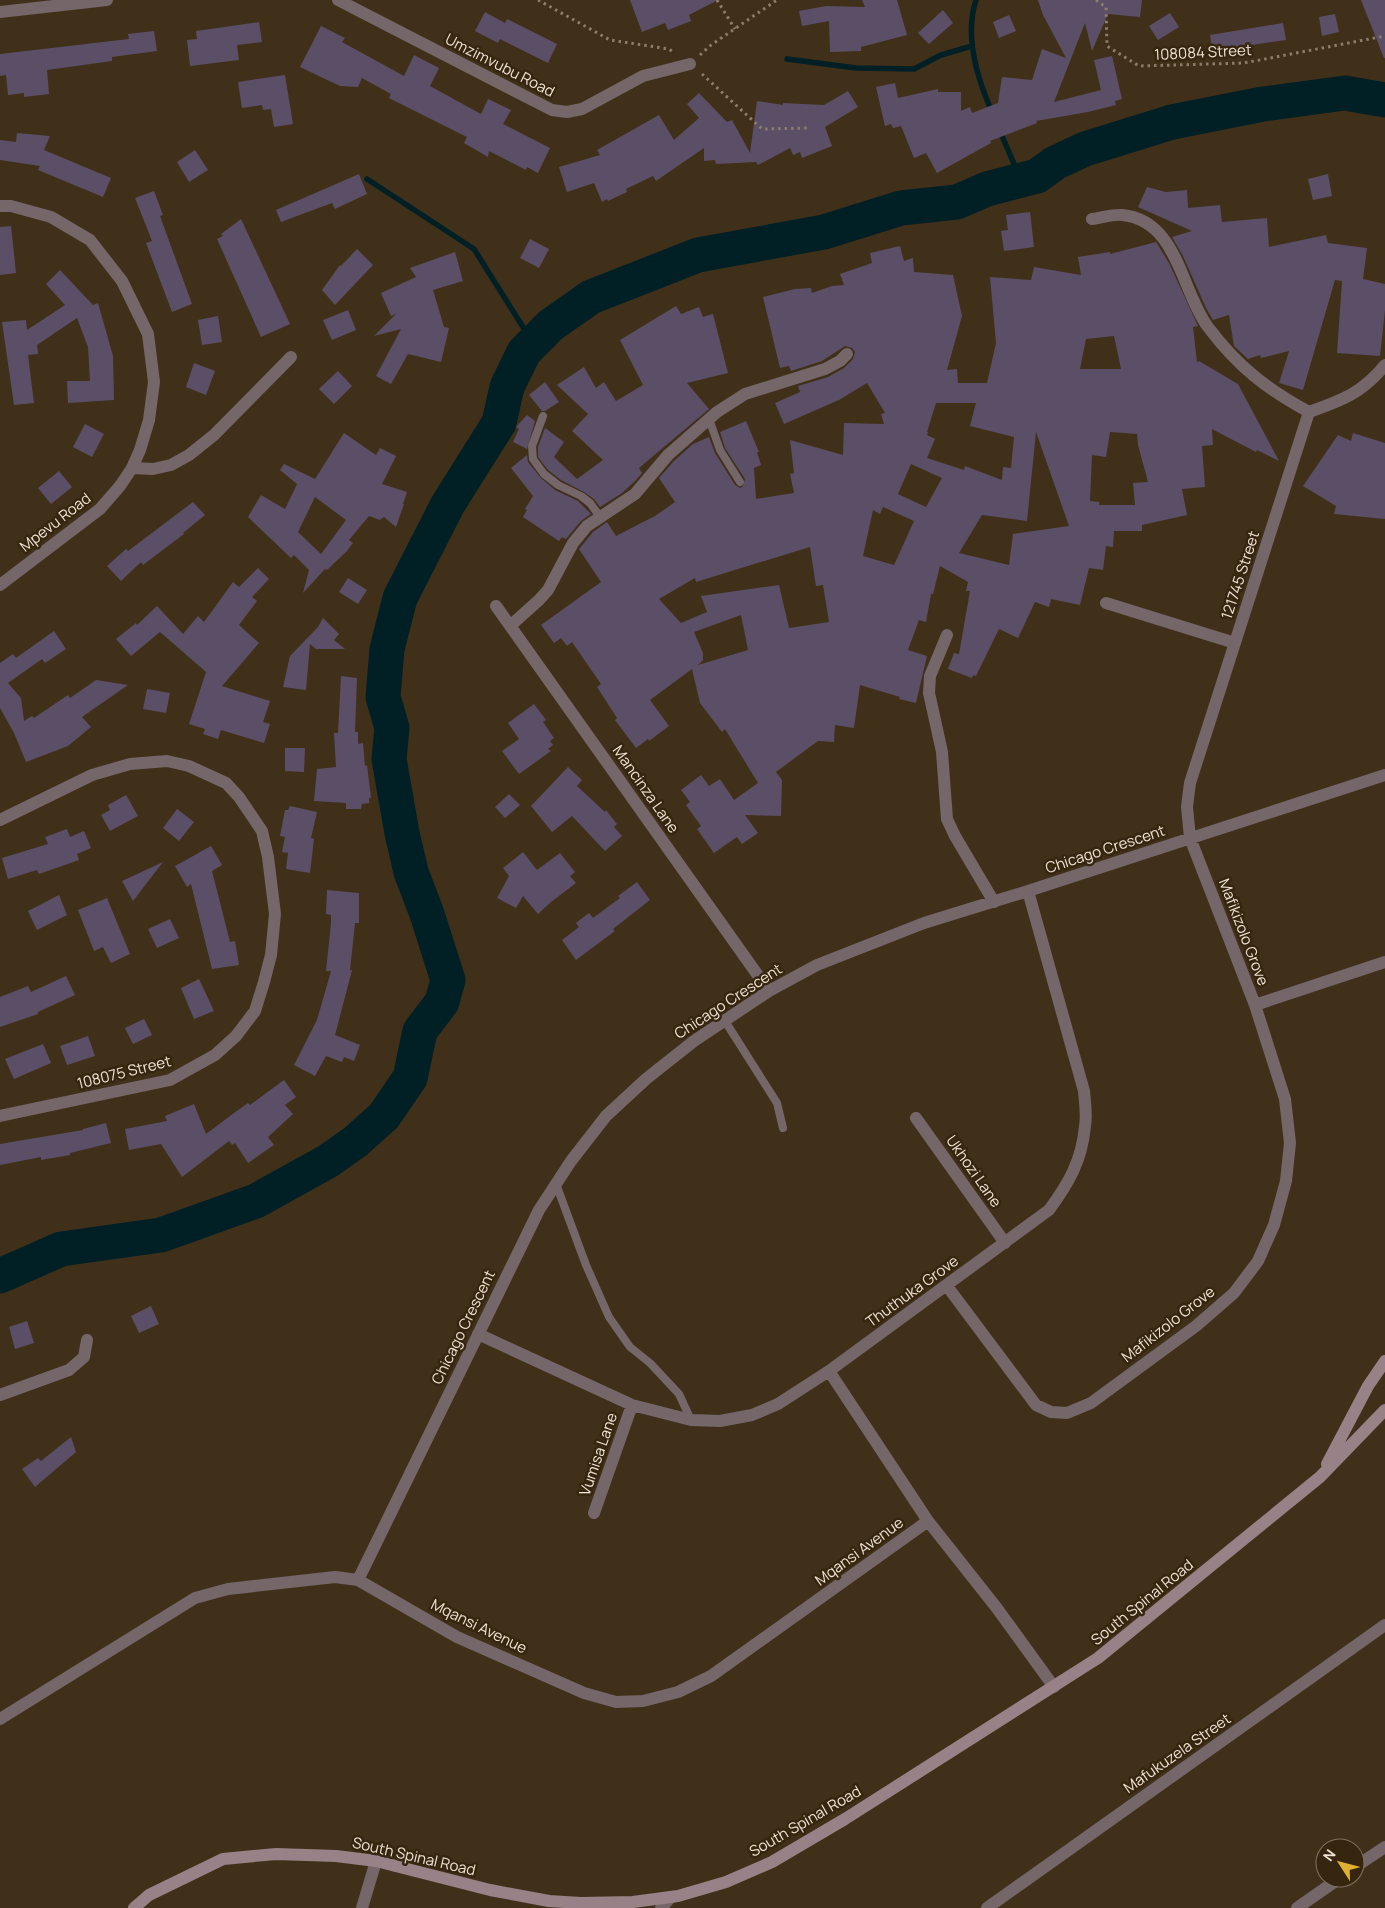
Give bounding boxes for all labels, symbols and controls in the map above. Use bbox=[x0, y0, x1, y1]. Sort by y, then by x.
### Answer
street label: Umzimvubu Road bbox=[442, 28, 558, 102]
street label: 108084 Street bbox=[1154, 39, 1252, 65]
street label: Mpevu Road bbox=[15, 488, 95, 556]
street label: 121745 Street bbox=[1216, 528, 1264, 622]
street label: Mancinza Lane bbox=[608, 741, 684, 837]
street label: Chicago Crescent bbox=[1042, 820, 1168, 878]
street label: Mafikizolo Grove bbox=[1214, 875, 1274, 989]
street label: Chicago Crescent bbox=[670, 958, 786, 1044]
street label: 108075 Street bbox=[75, 1050, 173, 1094]
street label: Ukhozi Lane bbox=[941, 1131, 1007, 1211]
street label: Thuthuka Grove bbox=[861, 1250, 963, 1332]
street label: Chicago Crescent bbox=[426, 1266, 500, 1388]
street label: Mafikizolo Grove bbox=[1117, 1281, 1219, 1367]
street label: Vumisa Lane bbox=[574, 1409, 622, 1498]
street label: Mqansi Avenue bbox=[811, 1512, 908, 1590]
street label: South Spinal Road bbox=[1086, 1554, 1198, 1650]
street label: Mqansi Avenue bbox=[427, 1594, 531, 1658]
street label: Mafukuzela Street bbox=[1119, 1708, 1235, 1798]
street label: South Spinal Road bbox=[745, 1780, 865, 1862]
street label: South Spinal Road bbox=[350, 1832, 478, 1880]
north arrow bbox=[1315, 1838, 1365, 1888]
text: N bbox=[1318, 1845, 1340, 1865]

